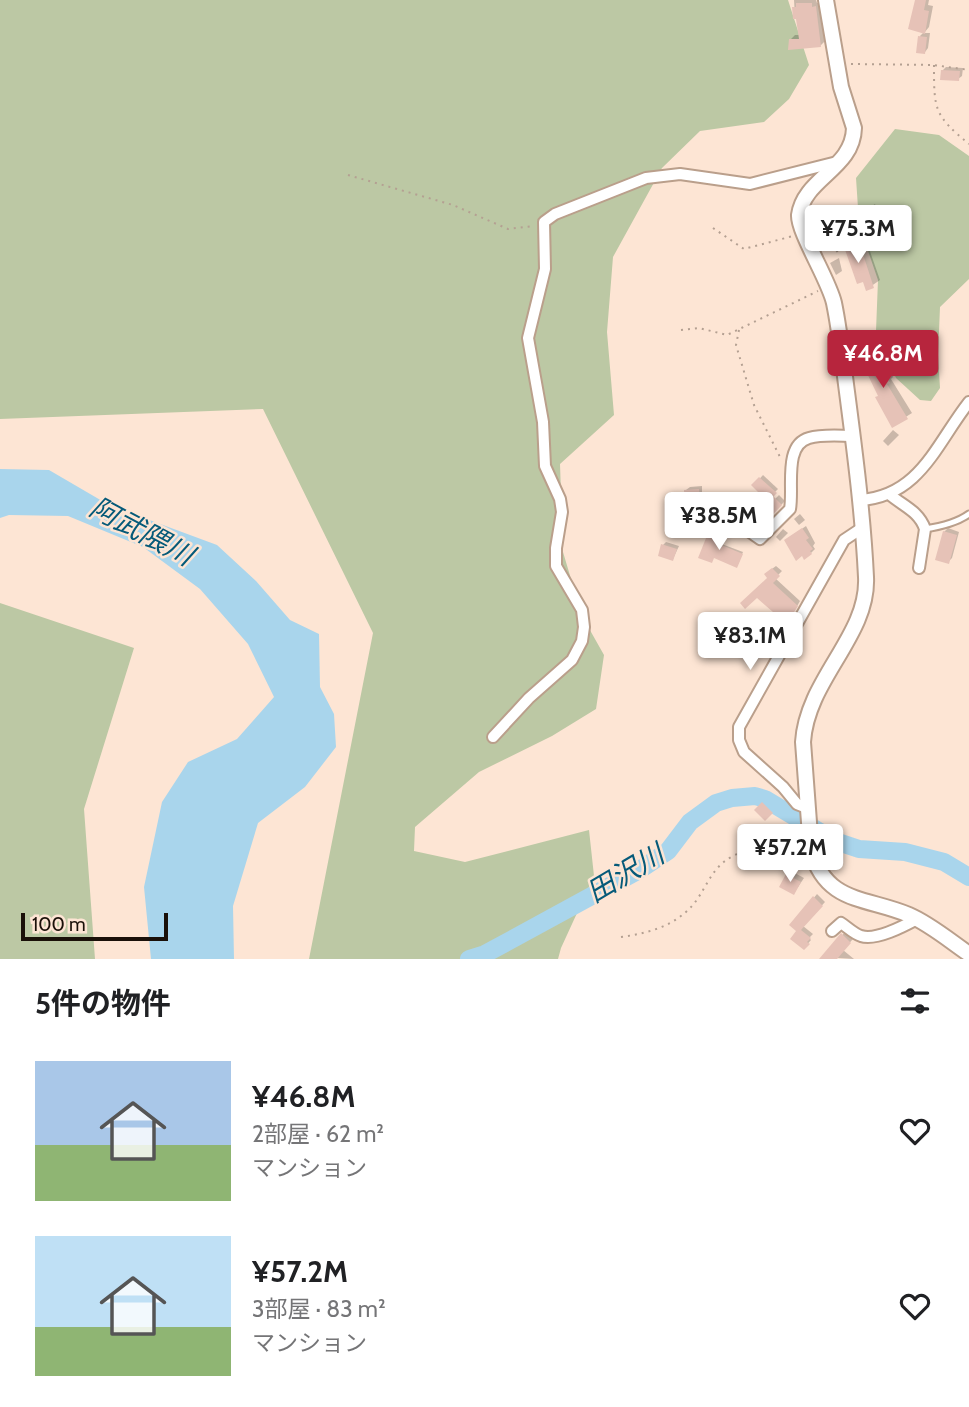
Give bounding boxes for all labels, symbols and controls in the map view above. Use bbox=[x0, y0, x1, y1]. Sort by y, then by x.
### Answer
pin: ¥75.3M bbox=[801, 205, 915, 265]
text: ¥75.3M bbox=[821, 214, 895, 242]
pin: ¥46.8M bbox=[826, 330, 940, 390]
text: ¥46.8M bbox=[843, 339, 923, 367]
water label: 阿武隈川 bbox=[85, 490, 202, 574]
pin: ¥38.5M bbox=[662, 492, 776, 552]
text: ¥38.5M bbox=[681, 501, 757, 529]
pin: ¥83.1M bbox=[693, 612, 807, 672]
text: ¥83.1M bbox=[714, 621, 786, 649]
pin: ¥57.2M bbox=[733, 824, 847, 884]
text: ¥57.2M bbox=[753, 833, 827, 861]
water label: 田沢川 bbox=[580, 835, 672, 909]
scale bar bbox=[21, 910, 168, 942]
text: 100 m bbox=[32, 913, 86, 936]
icon: filters bbox=[896, 982, 934, 1020]
text: 5件の物件 bbox=[35, 985, 171, 1022]
text: ¥46.8M bbox=[252, 1078, 355, 1115]
icon: home bbox=[91, 1089, 175, 1173]
icon: heart bbox=[896, 1112, 934, 1150]
text: 2部屋 · 62 m² bbox=[252, 1120, 384, 1148]
text: マンション bbox=[252, 1154, 367, 1182]
text: ¥57.2M bbox=[252, 1253, 348, 1290]
icon: home bbox=[91, 1264, 175, 1348]
icon: heart bbox=[896, 1287, 934, 1325]
text: 3部屋 · 83 m² bbox=[252, 1295, 386, 1323]
text: マンション bbox=[252, 1329, 367, 1357]

